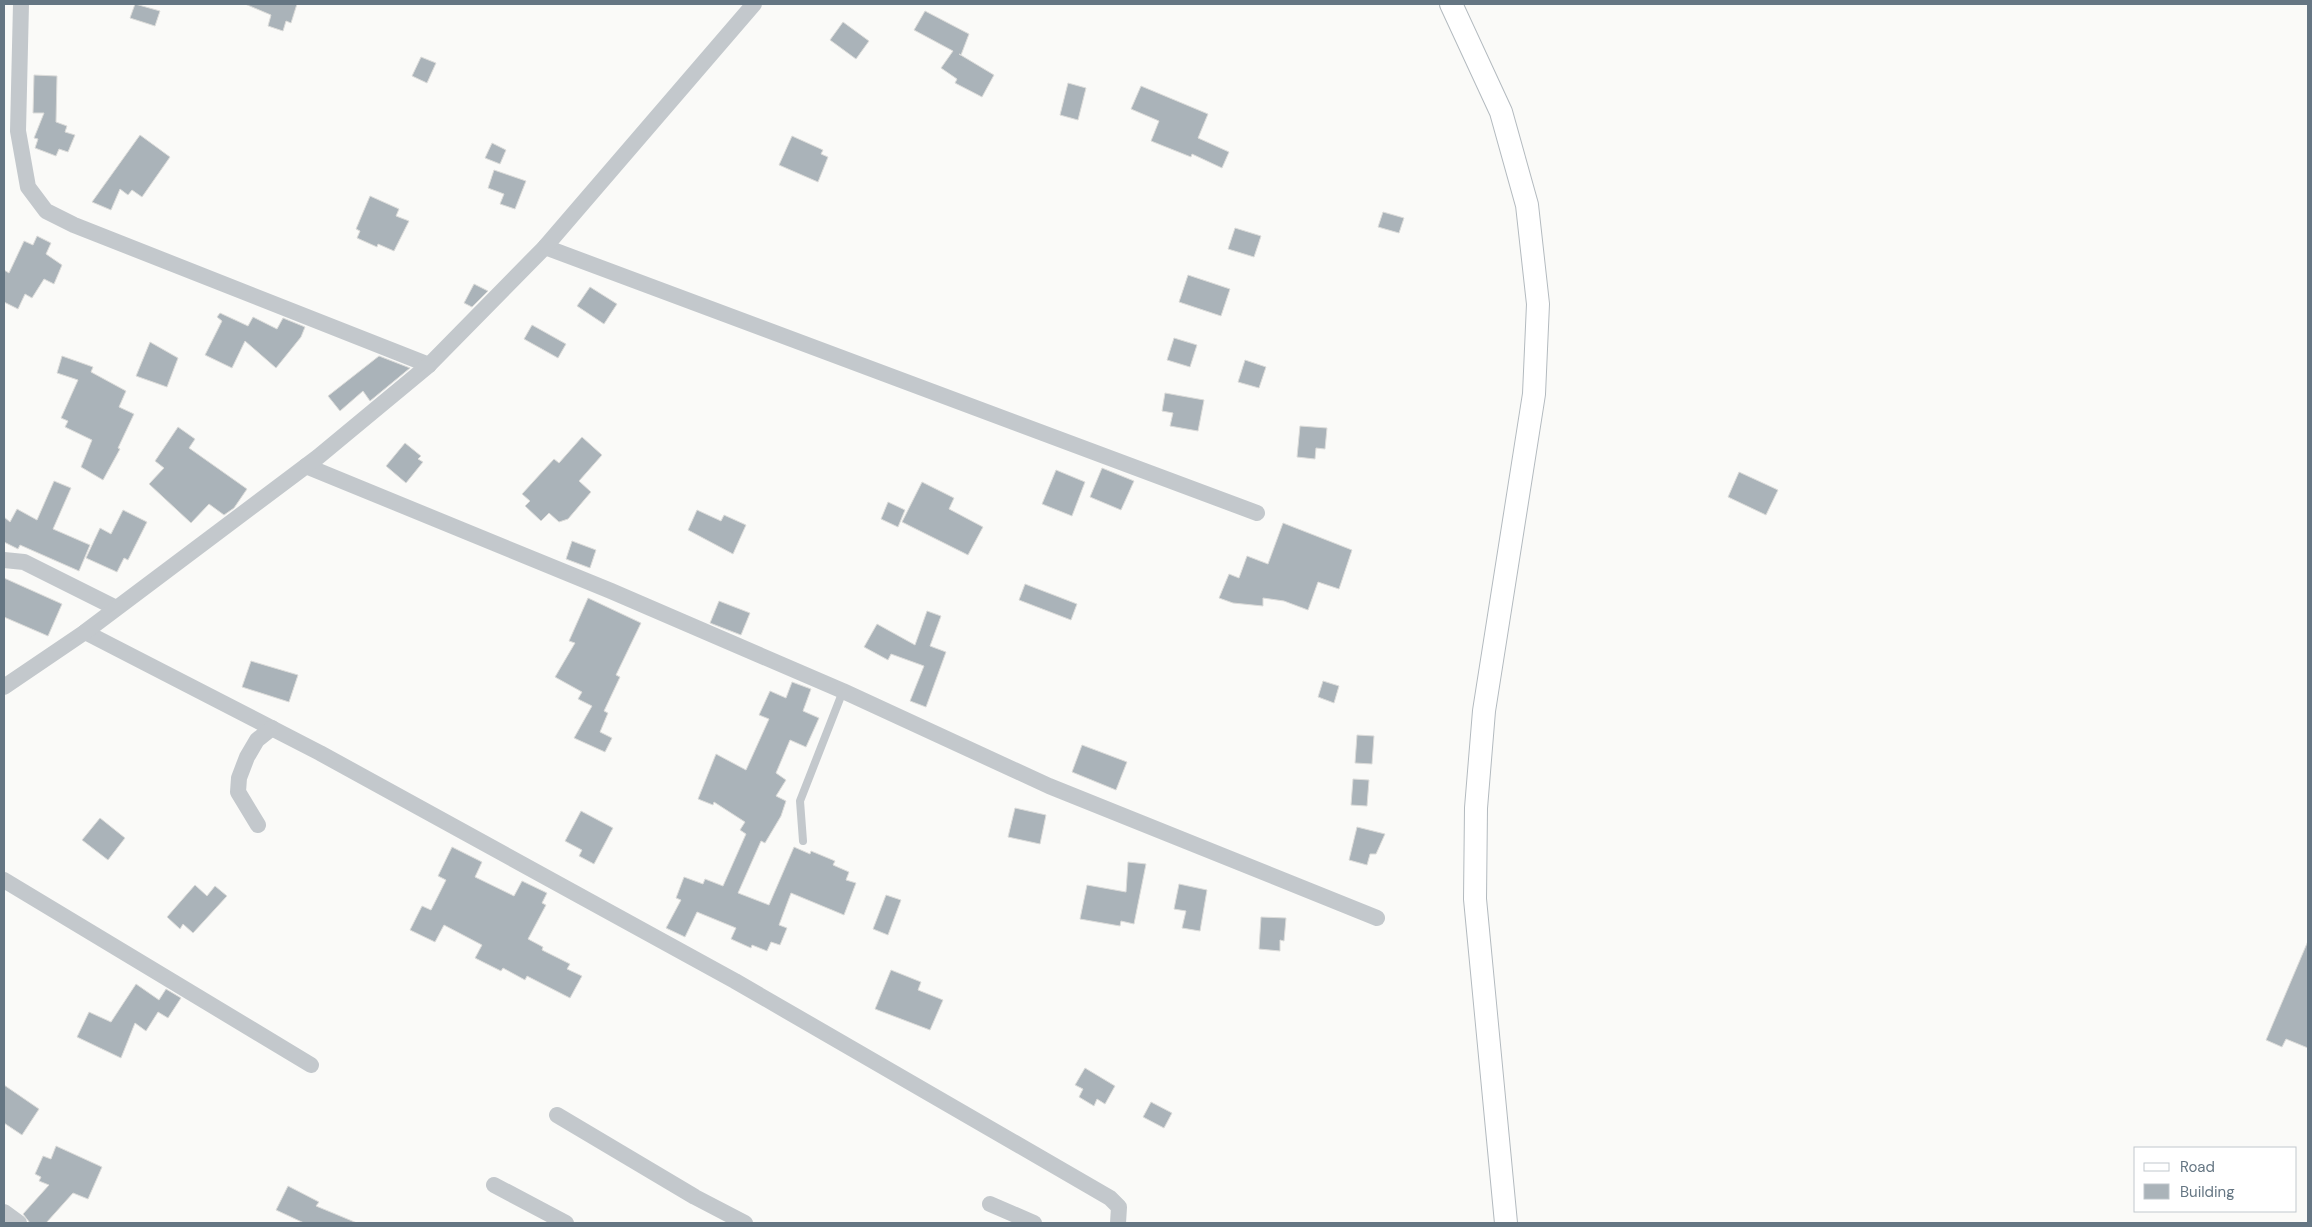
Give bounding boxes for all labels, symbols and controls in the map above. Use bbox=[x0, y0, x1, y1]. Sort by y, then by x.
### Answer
legend bbox=[2134, 1147, 2297, 1212]
text: Road bbox=[2180, 1157, 2215, 1177]
text: Building bbox=[2180, 1182, 2235, 1202]

